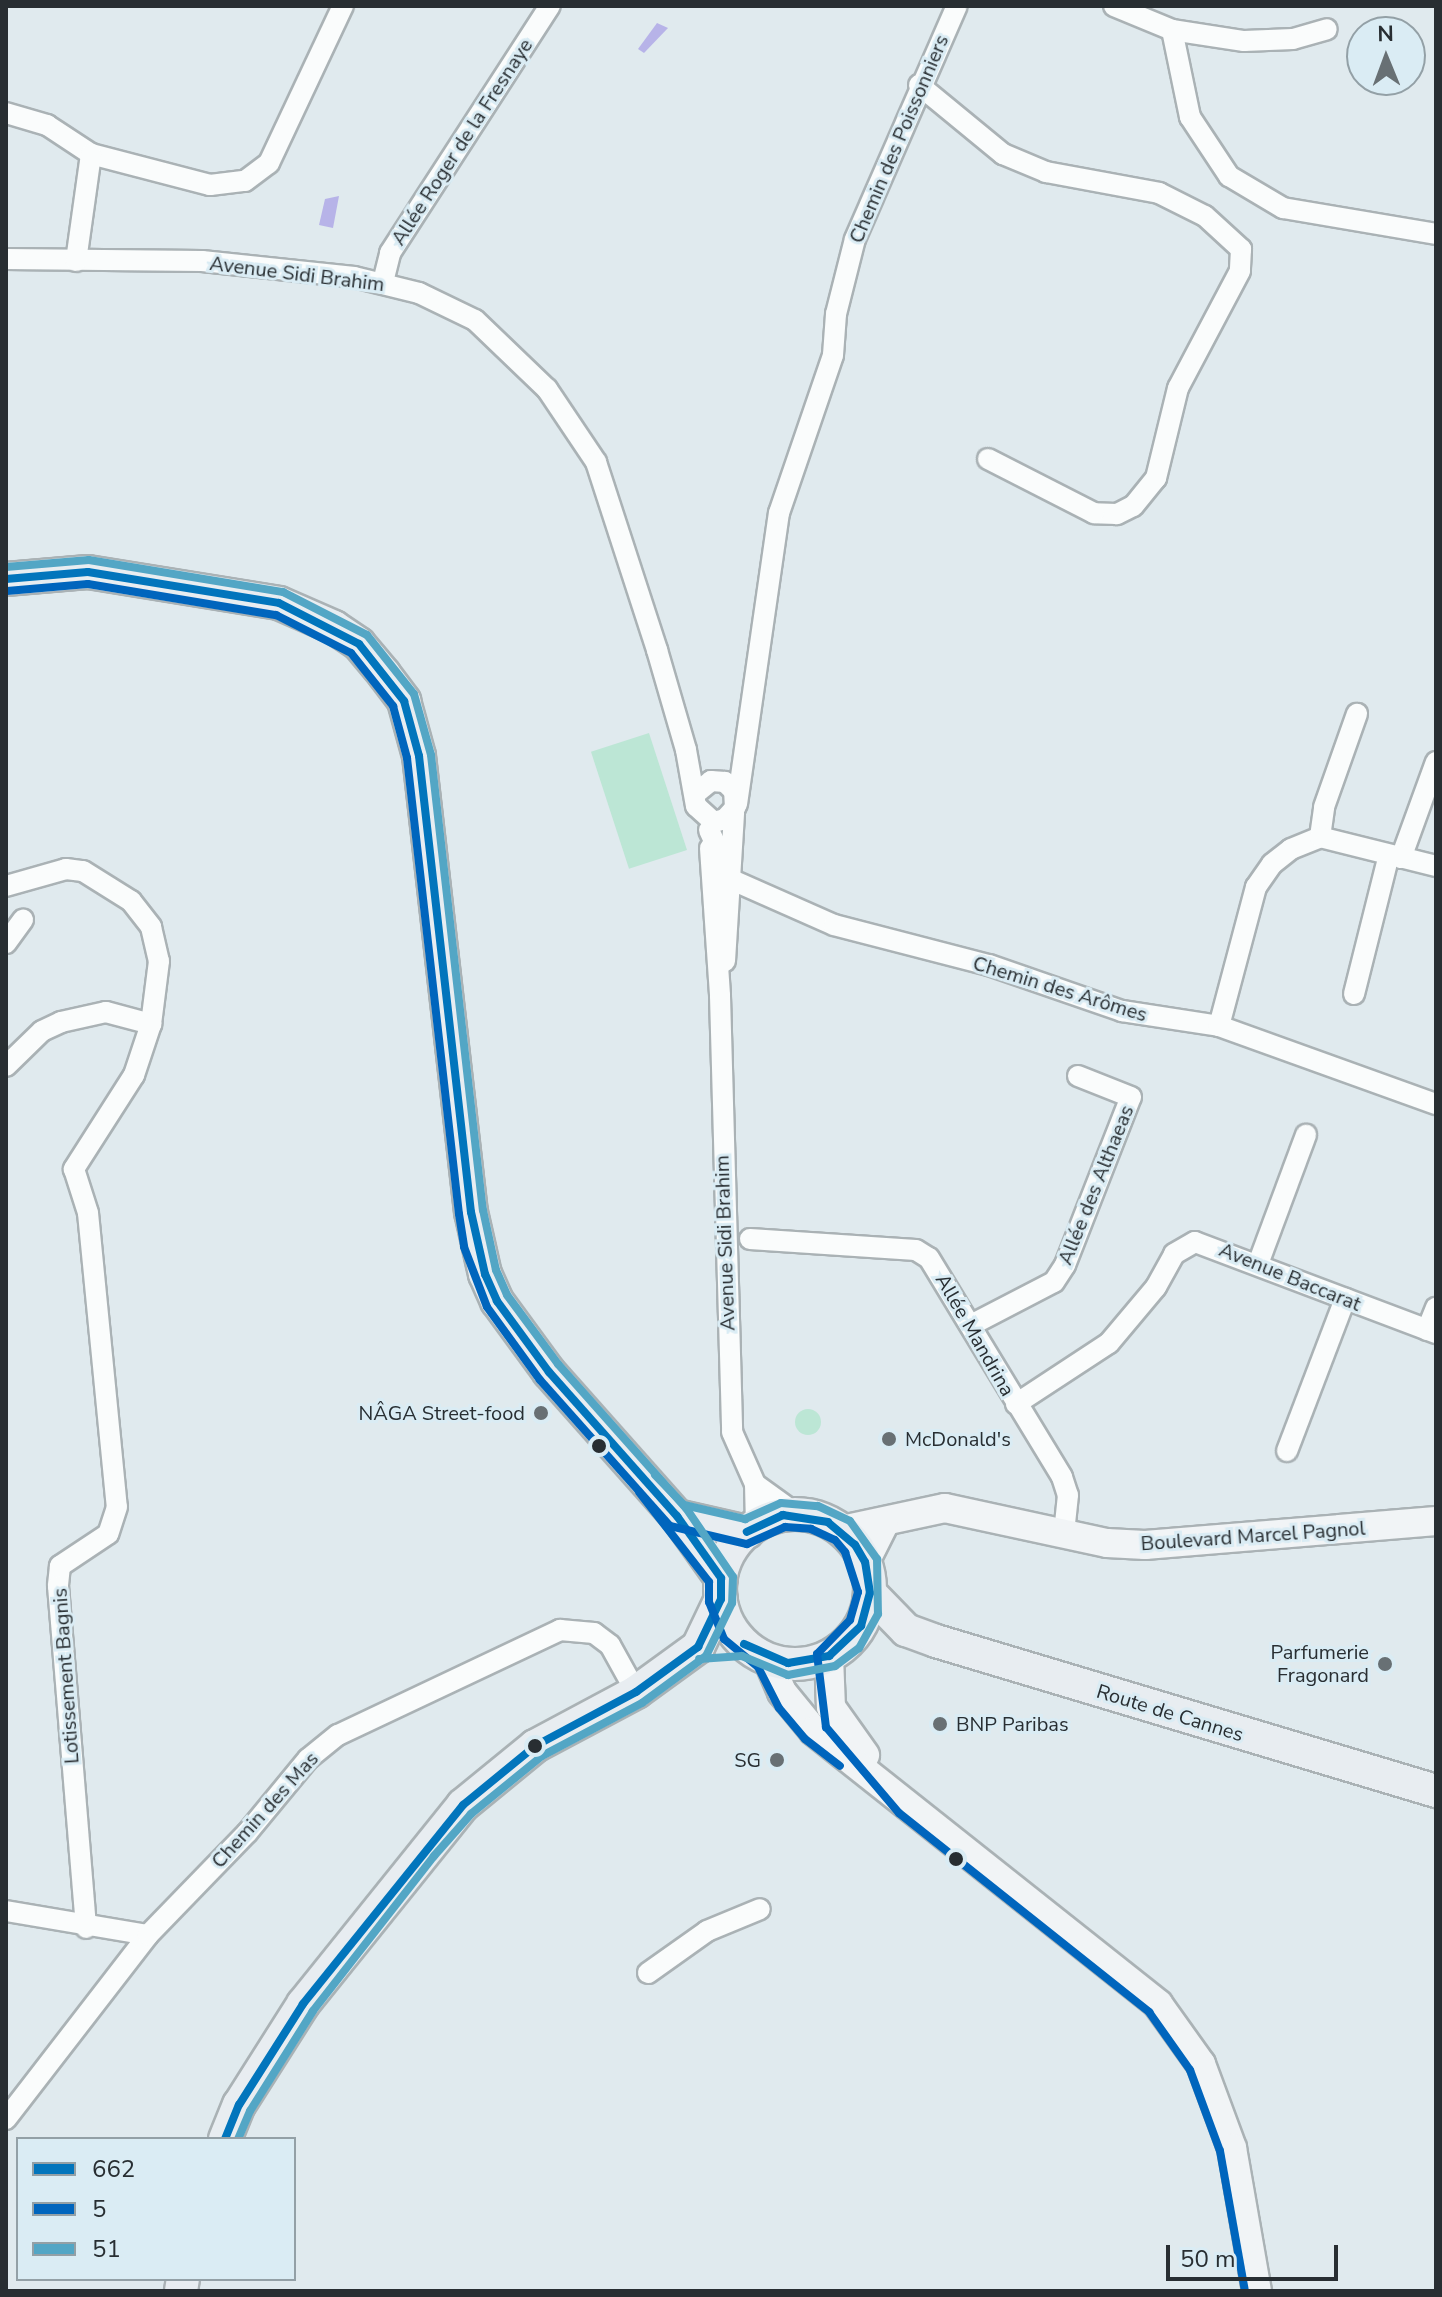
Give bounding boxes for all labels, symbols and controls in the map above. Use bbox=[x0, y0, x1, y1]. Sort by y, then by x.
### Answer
north arrow bbox=[1346, 16, 1426, 96]
text: N bbox=[1377, 19, 1394, 49]
street label: Chemin des Poissonniers bbox=[844, 31, 954, 247]
street label: Allée Roger de la Fresnaye bbox=[386, 34, 538, 250]
street label: Avenue Sidi Brahim bbox=[208, 251, 386, 297]
street label: Chemin des Arômes bbox=[970, 951, 1150, 1027]
street label: Allée des Althaeas bbox=[1053, 1102, 1139, 1268]
street label: Avenue Sidi Brahim bbox=[710, 1155, 740, 1331]
street label: Avenue Baccarat bbox=[1216, 1238, 1364, 1316]
street label: Allée Mandrina bbox=[930, 1270, 1020, 1400]
place label: NÂGA Street-food bbox=[359, 1401, 525, 1425]
marker: NÂGA Street-food bbox=[532, 1404, 550, 1422]
place label: McDonald's bbox=[905, 1427, 1011, 1451]
marker: McDonald's bbox=[880, 1430, 898, 1448]
unlabelled marker bbox=[591, 1438, 607, 1454]
street label: Boulevard Marcel Pagnol bbox=[1140, 1516, 1366, 1556]
street label: Lotissement Bagnis bbox=[48, 1587, 84, 1765]
place label: Parfumerie Fragonard bbox=[1270, 1640, 1369, 1687]
marker: Parfumerie Fragonard bbox=[1376, 1655, 1394, 1673]
street label: Route de Cannes bbox=[1094, 1679, 1246, 1747]
place label: BNP Paribas bbox=[956, 1712, 1069, 1736]
marker: BNP Paribas bbox=[931, 1715, 949, 1733]
unlabelled marker bbox=[527, 1738, 543, 1754]
street label: Chemin des Mas bbox=[207, 1747, 323, 1873]
place label: SG bbox=[734, 1748, 761, 1772]
marker: SG bbox=[768, 1751, 786, 1769]
unlabelled marker bbox=[948, 1851, 964, 1867]
legend bbox=[16, 2137, 296, 2281]
text: 662 bbox=[92, 2153, 135, 2185]
text: 5 bbox=[92, 2193, 106, 2225]
scale bar bbox=[1170, 2229, 1342, 2279]
text: 51 bbox=[92, 2233, 121, 2265]
text: 50 m bbox=[1180, 2243, 1236, 2275]

